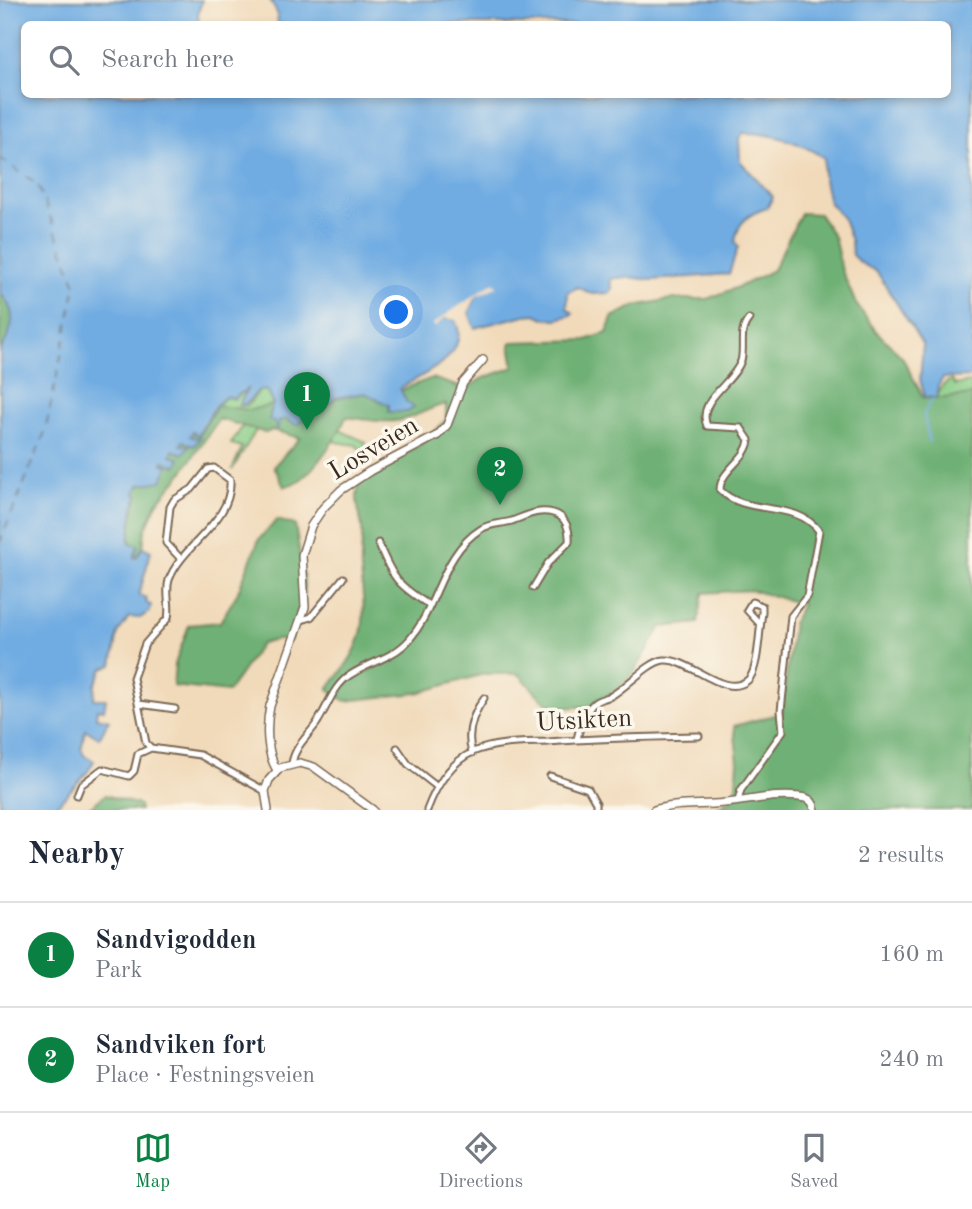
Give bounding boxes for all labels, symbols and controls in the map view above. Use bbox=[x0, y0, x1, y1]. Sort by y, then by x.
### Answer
search box bbox=[21, 21, 951, 98]
icon: search bbox=[45, 41, 83, 79]
text: Search here bbox=[101, 47, 234, 73]
your location bbox=[379, 295, 413, 329]
pin: 1 bbox=[284, 372, 330, 430]
street label: Losveien bbox=[325, 412, 423, 486]
pin: 2 bbox=[477, 447, 523, 505]
street label: Utsikten bbox=[535, 705, 633, 737]
text: Nearby bbox=[28, 840, 125, 870]
text: 2 results bbox=[858, 844, 944, 867]
text: Sandvigodden bbox=[95, 928, 256, 954]
text: 1 bbox=[44, 943, 58, 966]
text: 160 m bbox=[879, 943, 944, 966]
text: Park bbox=[95, 959, 142, 982]
text: Sandviken fort bbox=[95, 1033, 266, 1059]
text: 2 bbox=[44, 1048, 58, 1071]
text: 240 m bbox=[879, 1048, 944, 1071]
text: Place · Festningsveien bbox=[95, 1064, 315, 1087]
tab: Map bbox=[134, 1129, 172, 1194]
tab: Directions bbox=[439, 1129, 523, 1194]
tab: Saved bbox=[790, 1129, 838, 1194]

